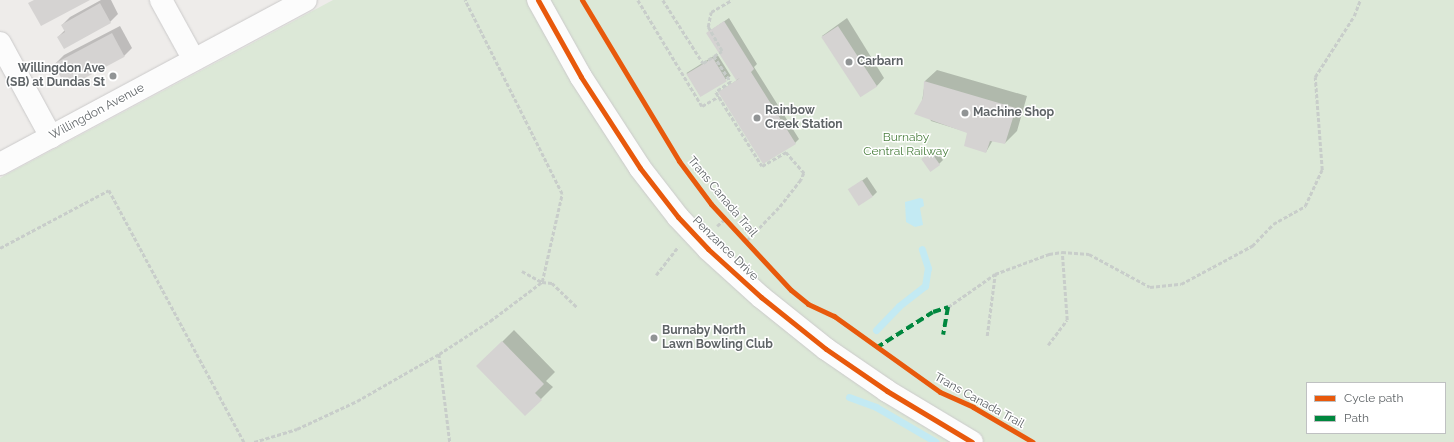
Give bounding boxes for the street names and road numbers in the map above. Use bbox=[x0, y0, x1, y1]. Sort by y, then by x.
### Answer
street label: Willingdon Avenue bbox=[47, 81, 147, 143]
street label: Trans Canada Trail bbox=[684, 154, 760, 240]
street label: Penzance Drive bbox=[689, 214, 761, 284]
street label: Trans Canada Trail bbox=[931, 370, 1027, 432]

